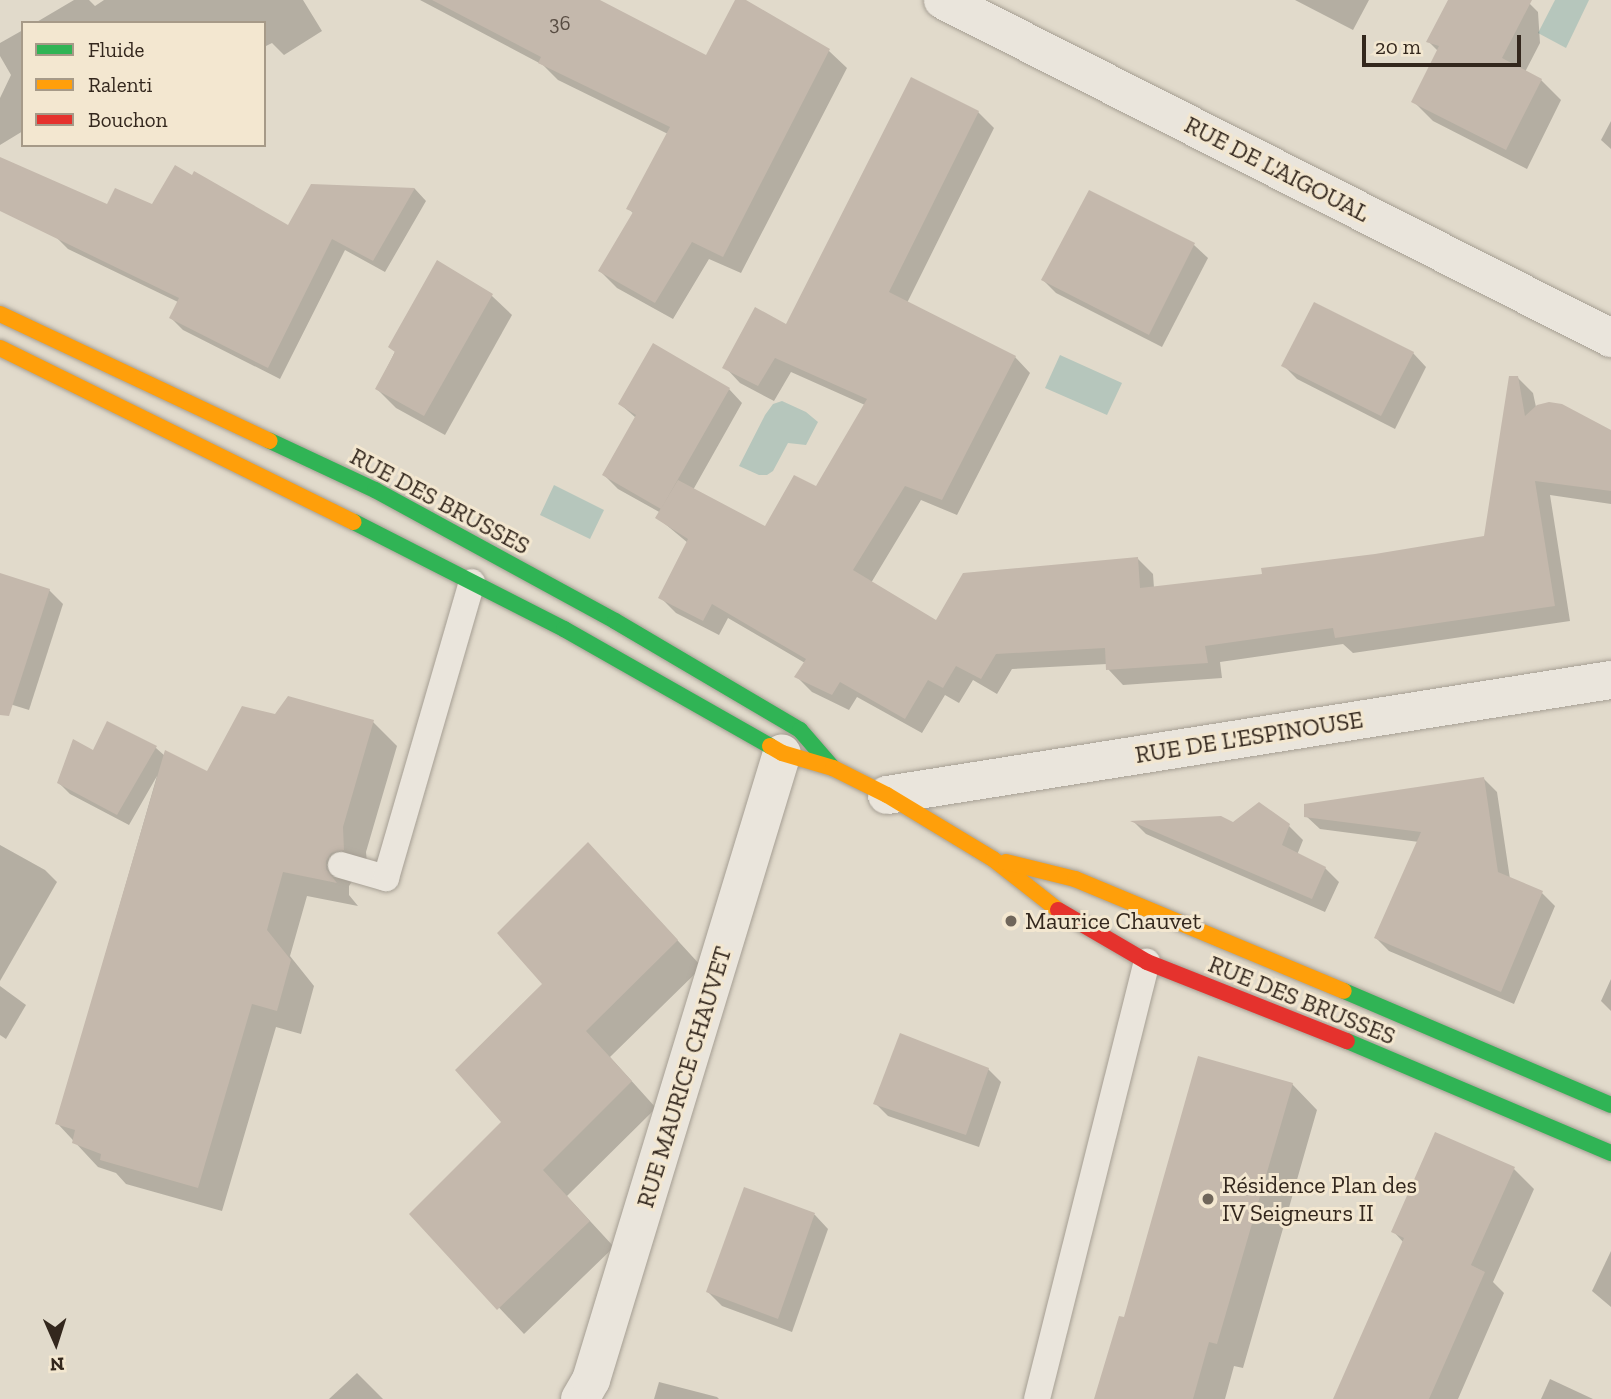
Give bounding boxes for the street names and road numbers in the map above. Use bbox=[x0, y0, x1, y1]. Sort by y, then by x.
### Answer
street label: RUE DE L'AIGOUAL bbox=[1180, 110, 1374, 228]
street label: RUE DES BRUSSES bbox=[345, 442, 535, 560]
street label: RUE DE L'ESPINOUSE bbox=[1133, 705, 1365, 769]
street label: RUE MAURICE CHAUVET bbox=[631, 943, 737, 1211]
street label: RUE DES BRUSSES bbox=[1204, 949, 1400, 1051]

